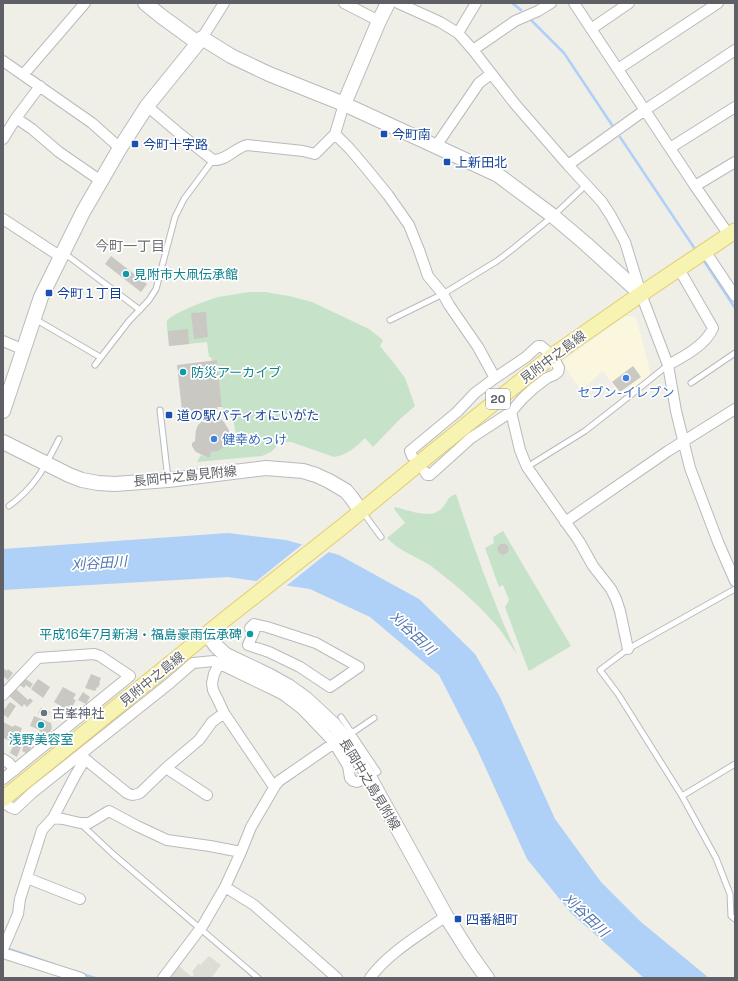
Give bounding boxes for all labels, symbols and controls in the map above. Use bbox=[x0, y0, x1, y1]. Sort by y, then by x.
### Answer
place label: 今町南 bbox=[392, 126, 431, 143]
marker: 今町南 bbox=[379, 129, 389, 139]
place label: 今町十字路 bbox=[143, 136, 208, 153]
marker: 今町十字路 bbox=[130, 139, 140, 149]
place label: 上新田北 bbox=[455, 154, 507, 171]
marker: 上新田北 bbox=[442, 157, 452, 167]
district label: 今町一丁目 bbox=[95, 237, 165, 255]
place label: 見附市大凧伝承館 bbox=[134, 266, 238, 283]
marker: 見附市大凧伝承館 bbox=[121, 269, 131, 279]
place label: 今町１丁目 bbox=[57, 285, 122, 302]
marker: 今町１丁目 bbox=[44, 288, 54, 298]
street label: 見附中之島線 bbox=[517, 327, 589, 387]
place label: 防災アーカイブ bbox=[191, 364, 281, 381]
marker: 防災アーカイブ bbox=[178, 367, 188, 377]
marker: セブン-イレブン bbox=[621, 373, 631, 383]
place label: セブン-イレブン bbox=[578, 384, 674, 401]
road number: 20 bbox=[486, 389, 510, 409]
place label: 道の駅パティオにいがた bbox=[177, 407, 319, 424]
marker: 道の駅パティオにいがた bbox=[164, 410, 174, 420]
place label: 健幸めっけ bbox=[222, 431, 287, 448]
marker: 健幸めっけ bbox=[209, 434, 219, 444]
street label: 長岡中之島見附線 bbox=[132, 462, 238, 490]
water label: 刈谷田川 bbox=[70, 552, 130, 574]
water label: 刈谷田川 bbox=[386, 607, 441, 660]
place label: 平成16年7月新潟・福島豪雨伝承碑 bbox=[39, 626, 242, 643]
marker: 平成16年7月新潟・福島豪雨伝承碑 bbox=[245, 629, 255, 639]
street label: 見附中之島線 bbox=[116, 648, 188, 710]
place label: 古峯神社 bbox=[52, 705, 104, 722]
marker: 古峯神社 bbox=[39, 708, 49, 718]
marker: 浅野美容室 bbox=[36, 720, 46, 730]
place label: 浅野美容室 bbox=[8, 731, 74, 748]
street label: 長岡中之島見附線 bbox=[336, 735, 404, 833]
water label: 刈谷田川 bbox=[559, 889, 614, 942]
place label: 四番組町 bbox=[466, 911, 518, 928]
marker: 四番組町 bbox=[453, 914, 463, 924]

